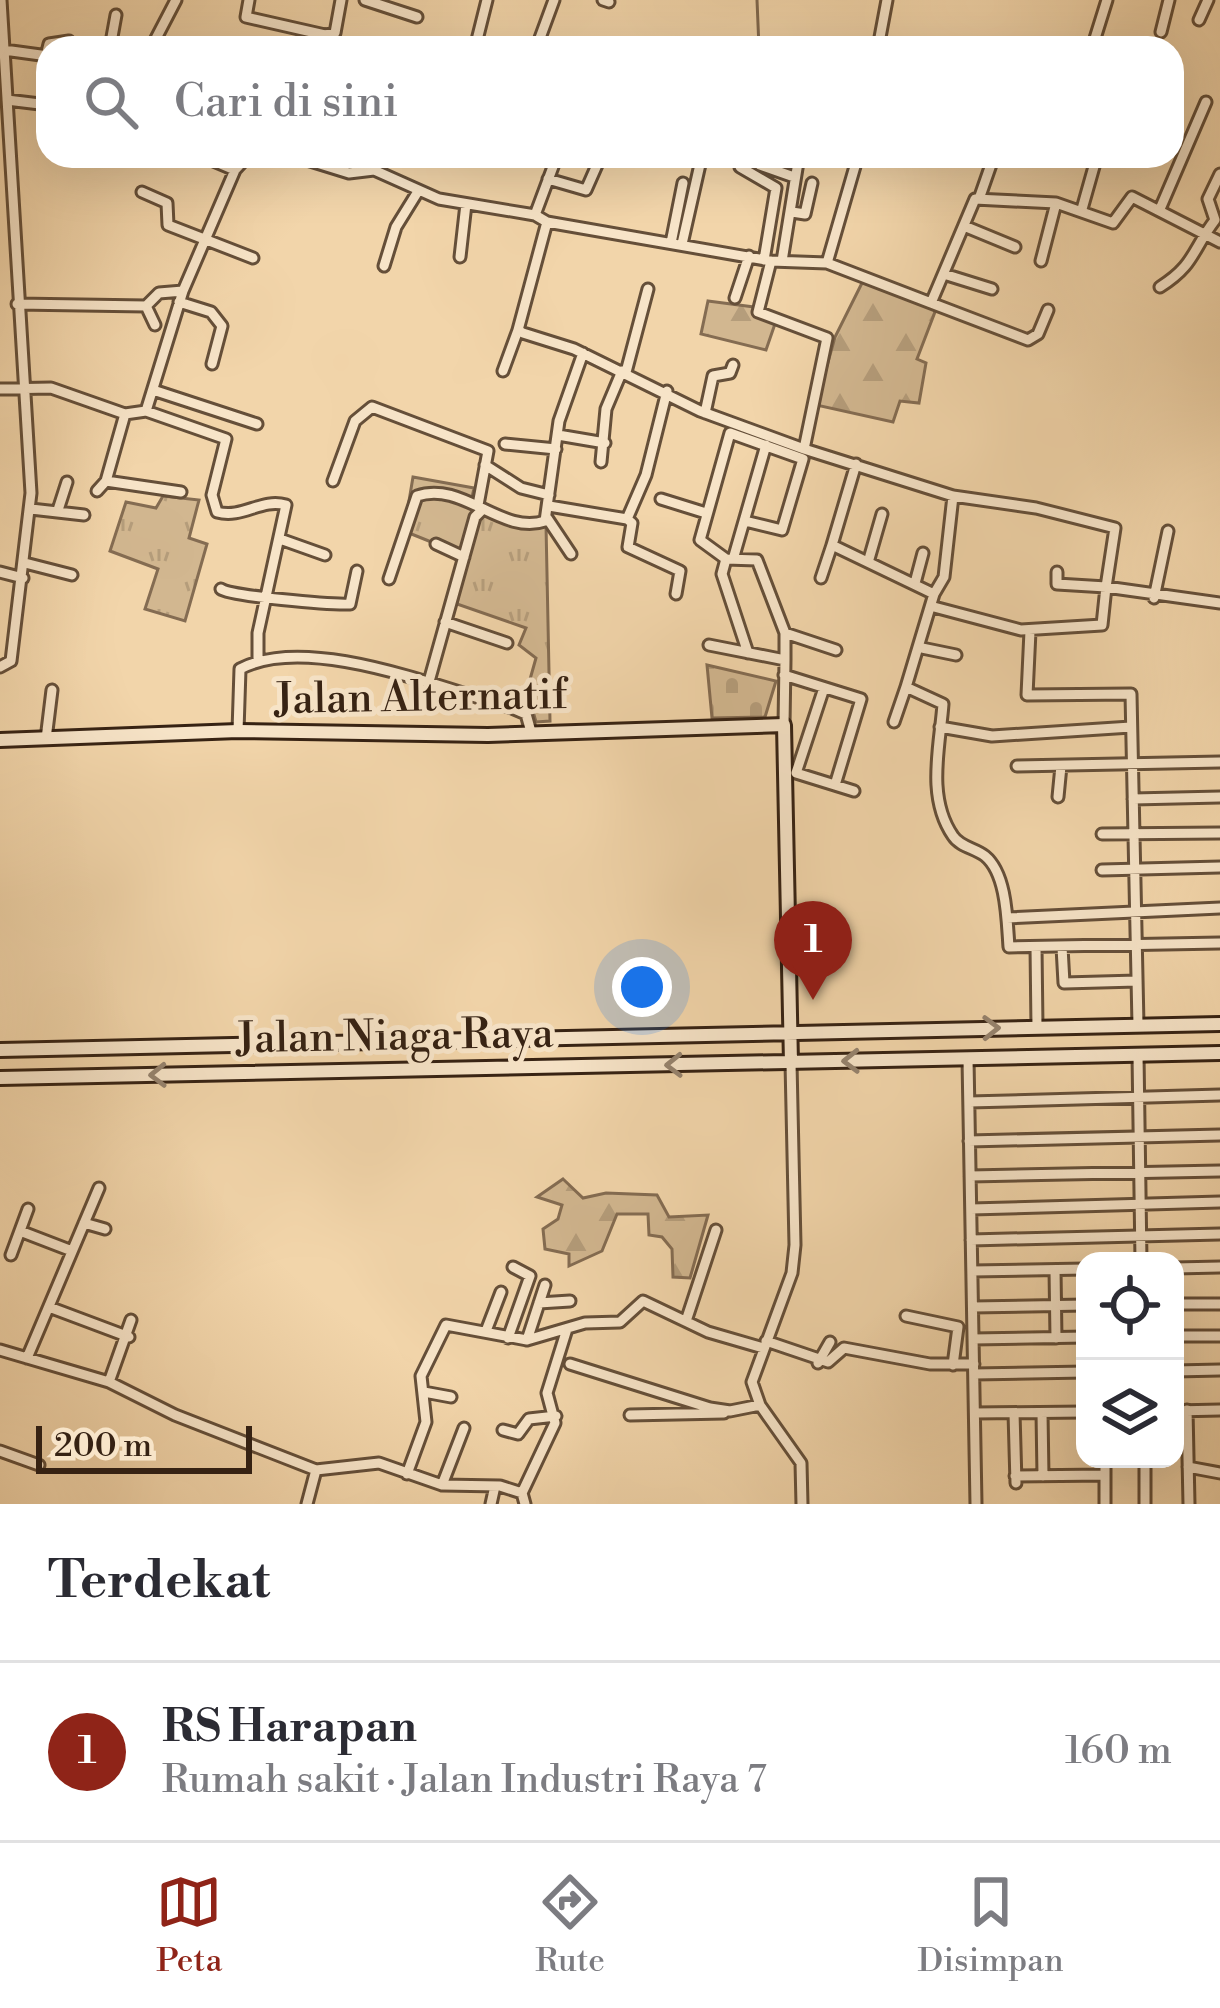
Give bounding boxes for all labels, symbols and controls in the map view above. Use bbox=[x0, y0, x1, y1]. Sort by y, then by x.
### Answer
search box bbox=[36, 36, 1184, 168]
icon: search bbox=[78, 69, 144, 135]
text: Cari di sini bbox=[174, 74, 398, 131]
street label: Jalan Alternatif bbox=[272, 669, 569, 727]
pin: 1 bbox=[774, 901, 852, 1000]
your location bbox=[612, 957, 672, 1017]
street label: Jalan Niaga Raya bbox=[234, 1008, 555, 1067]
one-way arrow bbox=[983, 1015, 1001, 1041]
one-way arrow bbox=[841, 1048, 860, 1074]
one-way arrow bbox=[664, 1052, 682, 1078]
one-way arrow bbox=[148, 1061, 167, 1087]
map controls bbox=[1076, 1252, 1184, 1468]
button: locate bbox=[1076, 1252, 1184, 1360]
button: layers bbox=[1076, 1360, 1184, 1468]
scale bar bbox=[36, 1420, 252, 1473]
text: 200 m bbox=[54, 1426, 152, 1467]
text: Terdekat bbox=[48, 1550, 270, 1614]
text: RS Harapan bbox=[162, 1699, 417, 1756]
text: 1 bbox=[78, 1727, 96, 1776]
text: 160 m bbox=[1065, 1727, 1172, 1776]
text: Rumah sakit · Jalan Industri Raya 7 bbox=[162, 1756, 767, 1805]
tab: Peta bbox=[156, 1869, 222, 1982]
tab: Rute bbox=[535, 1869, 605, 1982]
tab: Disimpan bbox=[918, 1869, 1064, 1982]

